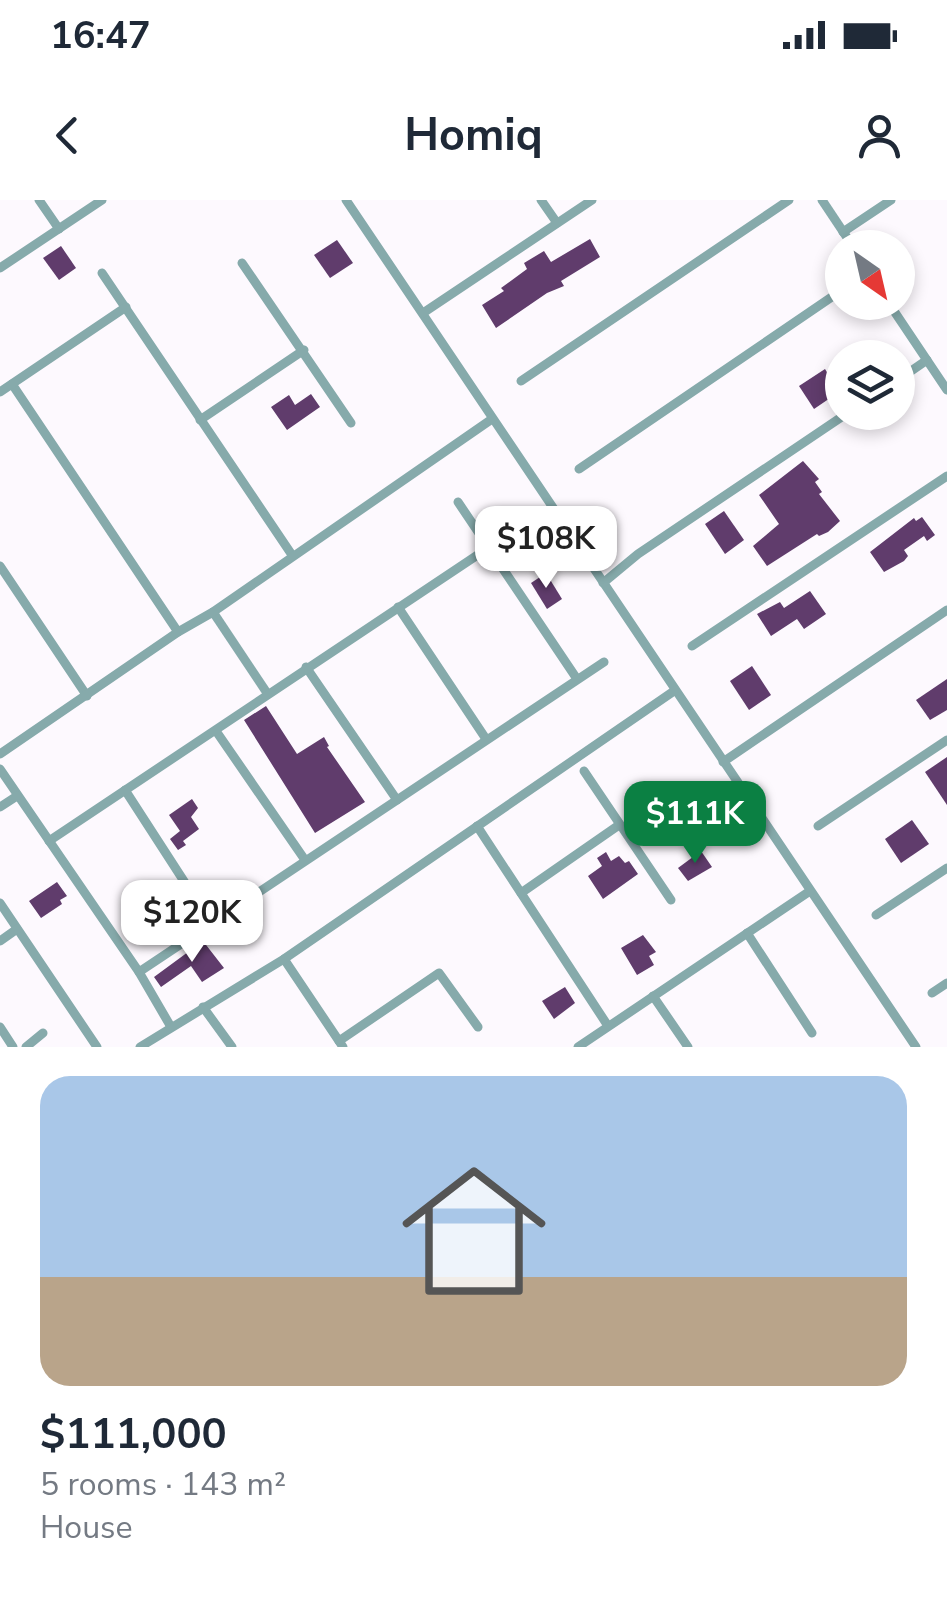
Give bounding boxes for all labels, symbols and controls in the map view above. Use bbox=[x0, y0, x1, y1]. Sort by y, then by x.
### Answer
text: 16:47 bbox=[50, 10, 151, 61]
text: Homiq bbox=[404, 105, 543, 166]
icon: back bbox=[40, 108, 95, 163]
icon: person bbox=[852, 108, 907, 163]
north arrow bbox=[825, 230, 915, 320]
map controls bbox=[825, 230, 915, 430]
button: layers bbox=[825, 340, 915, 430]
pin: $108K bbox=[476, 506, 616, 591]
text: $108K bbox=[497, 517, 595, 560]
pin: $111K bbox=[625, 781, 765, 866]
text: $111K bbox=[646, 792, 744, 835]
pin: $120K bbox=[122, 880, 262, 965]
text: $120K bbox=[143, 891, 241, 934]
icon: home bbox=[384, 1141, 564, 1321]
text: $111,000 bbox=[40, 1406, 227, 1463]
text: 5 rooms · 143 m² bbox=[40, 1463, 286, 1506]
text: House bbox=[40, 1506, 133, 1549]

